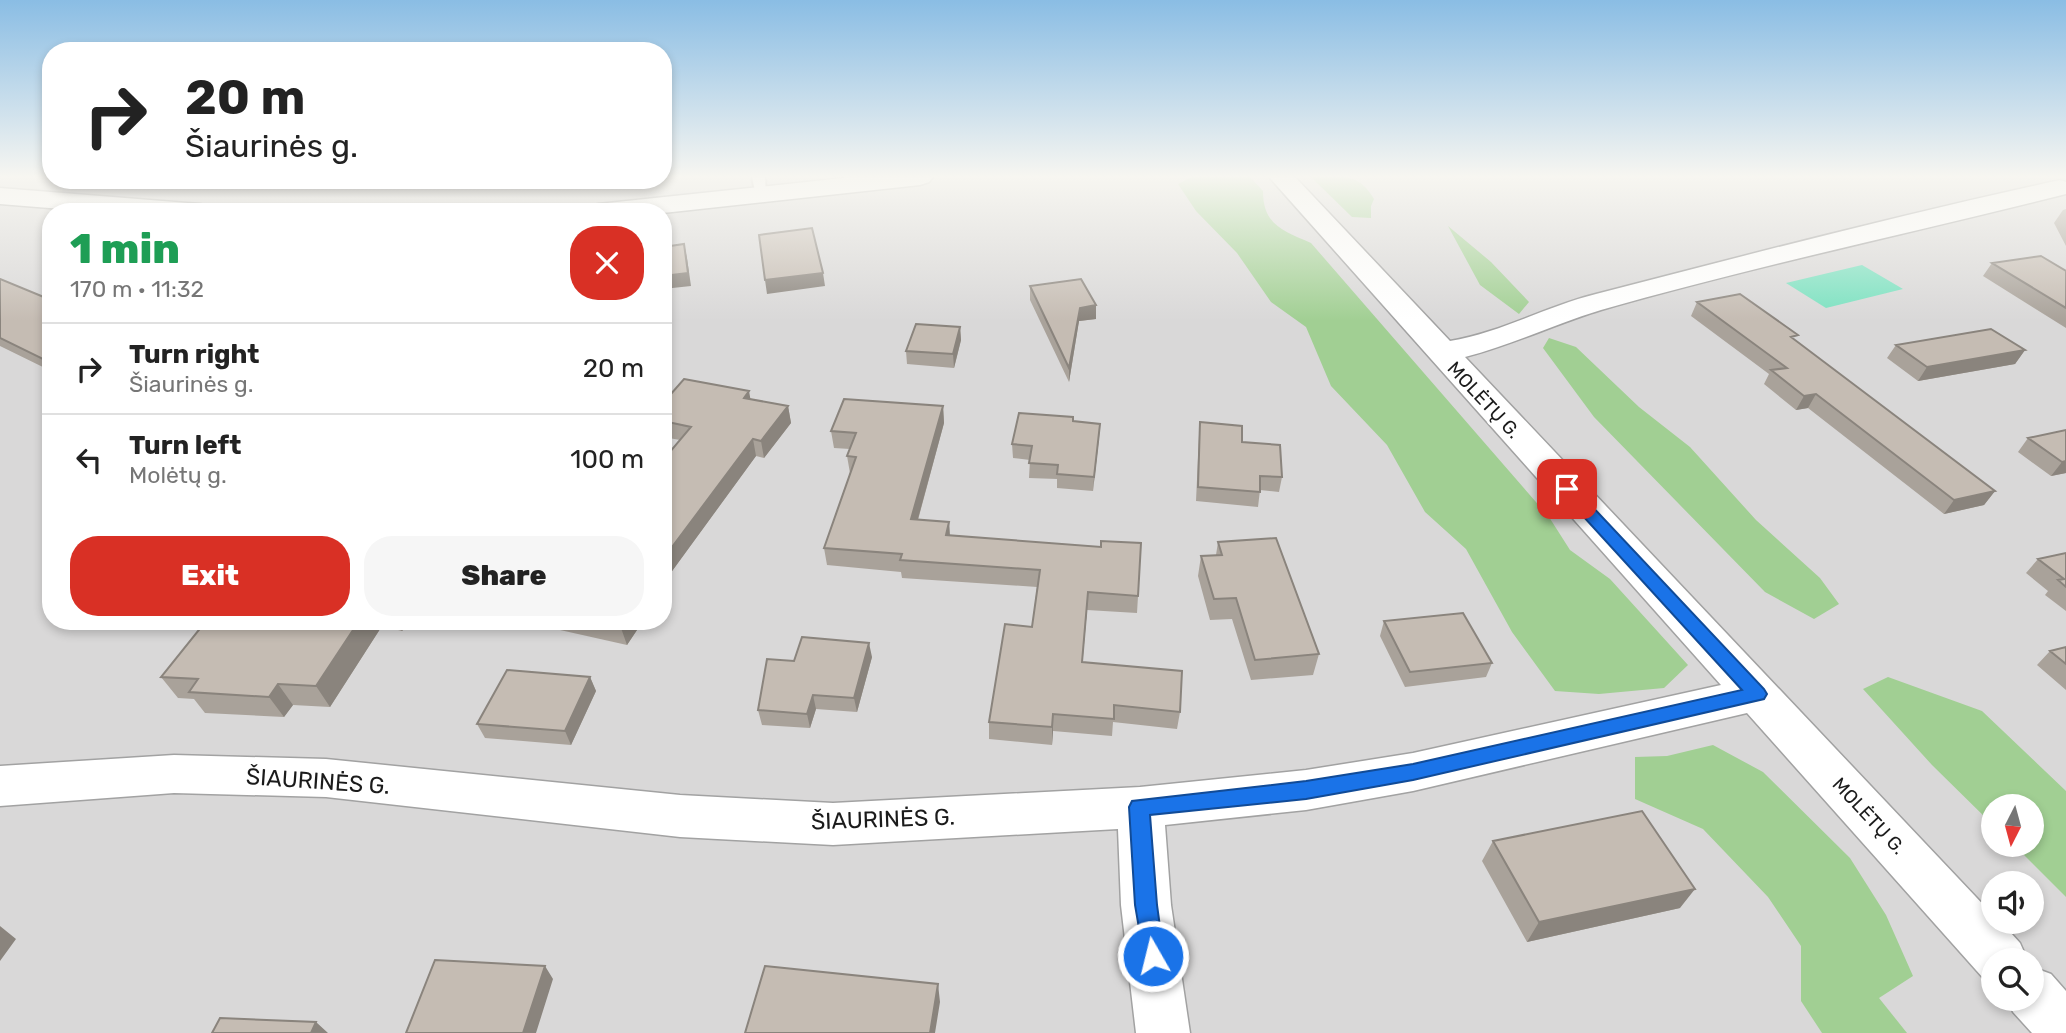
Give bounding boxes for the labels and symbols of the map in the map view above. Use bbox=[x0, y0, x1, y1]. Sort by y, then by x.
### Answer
street label: MOLĖTŲ G. bbox=[1443, 357, 1525, 443]
pin bbox=[1537, 459, 1597, 519]
street label: ŠIAURINĖS G. bbox=[245, 762, 391, 800]
street label: MOLĖTŲ G. bbox=[1828, 773, 1910, 859]
north arrow bbox=[1981, 794, 2044, 858]
street label: ŠIAURINĖS G. bbox=[810, 802, 956, 836]
position arrow bbox=[1116, 919, 1190, 993]

